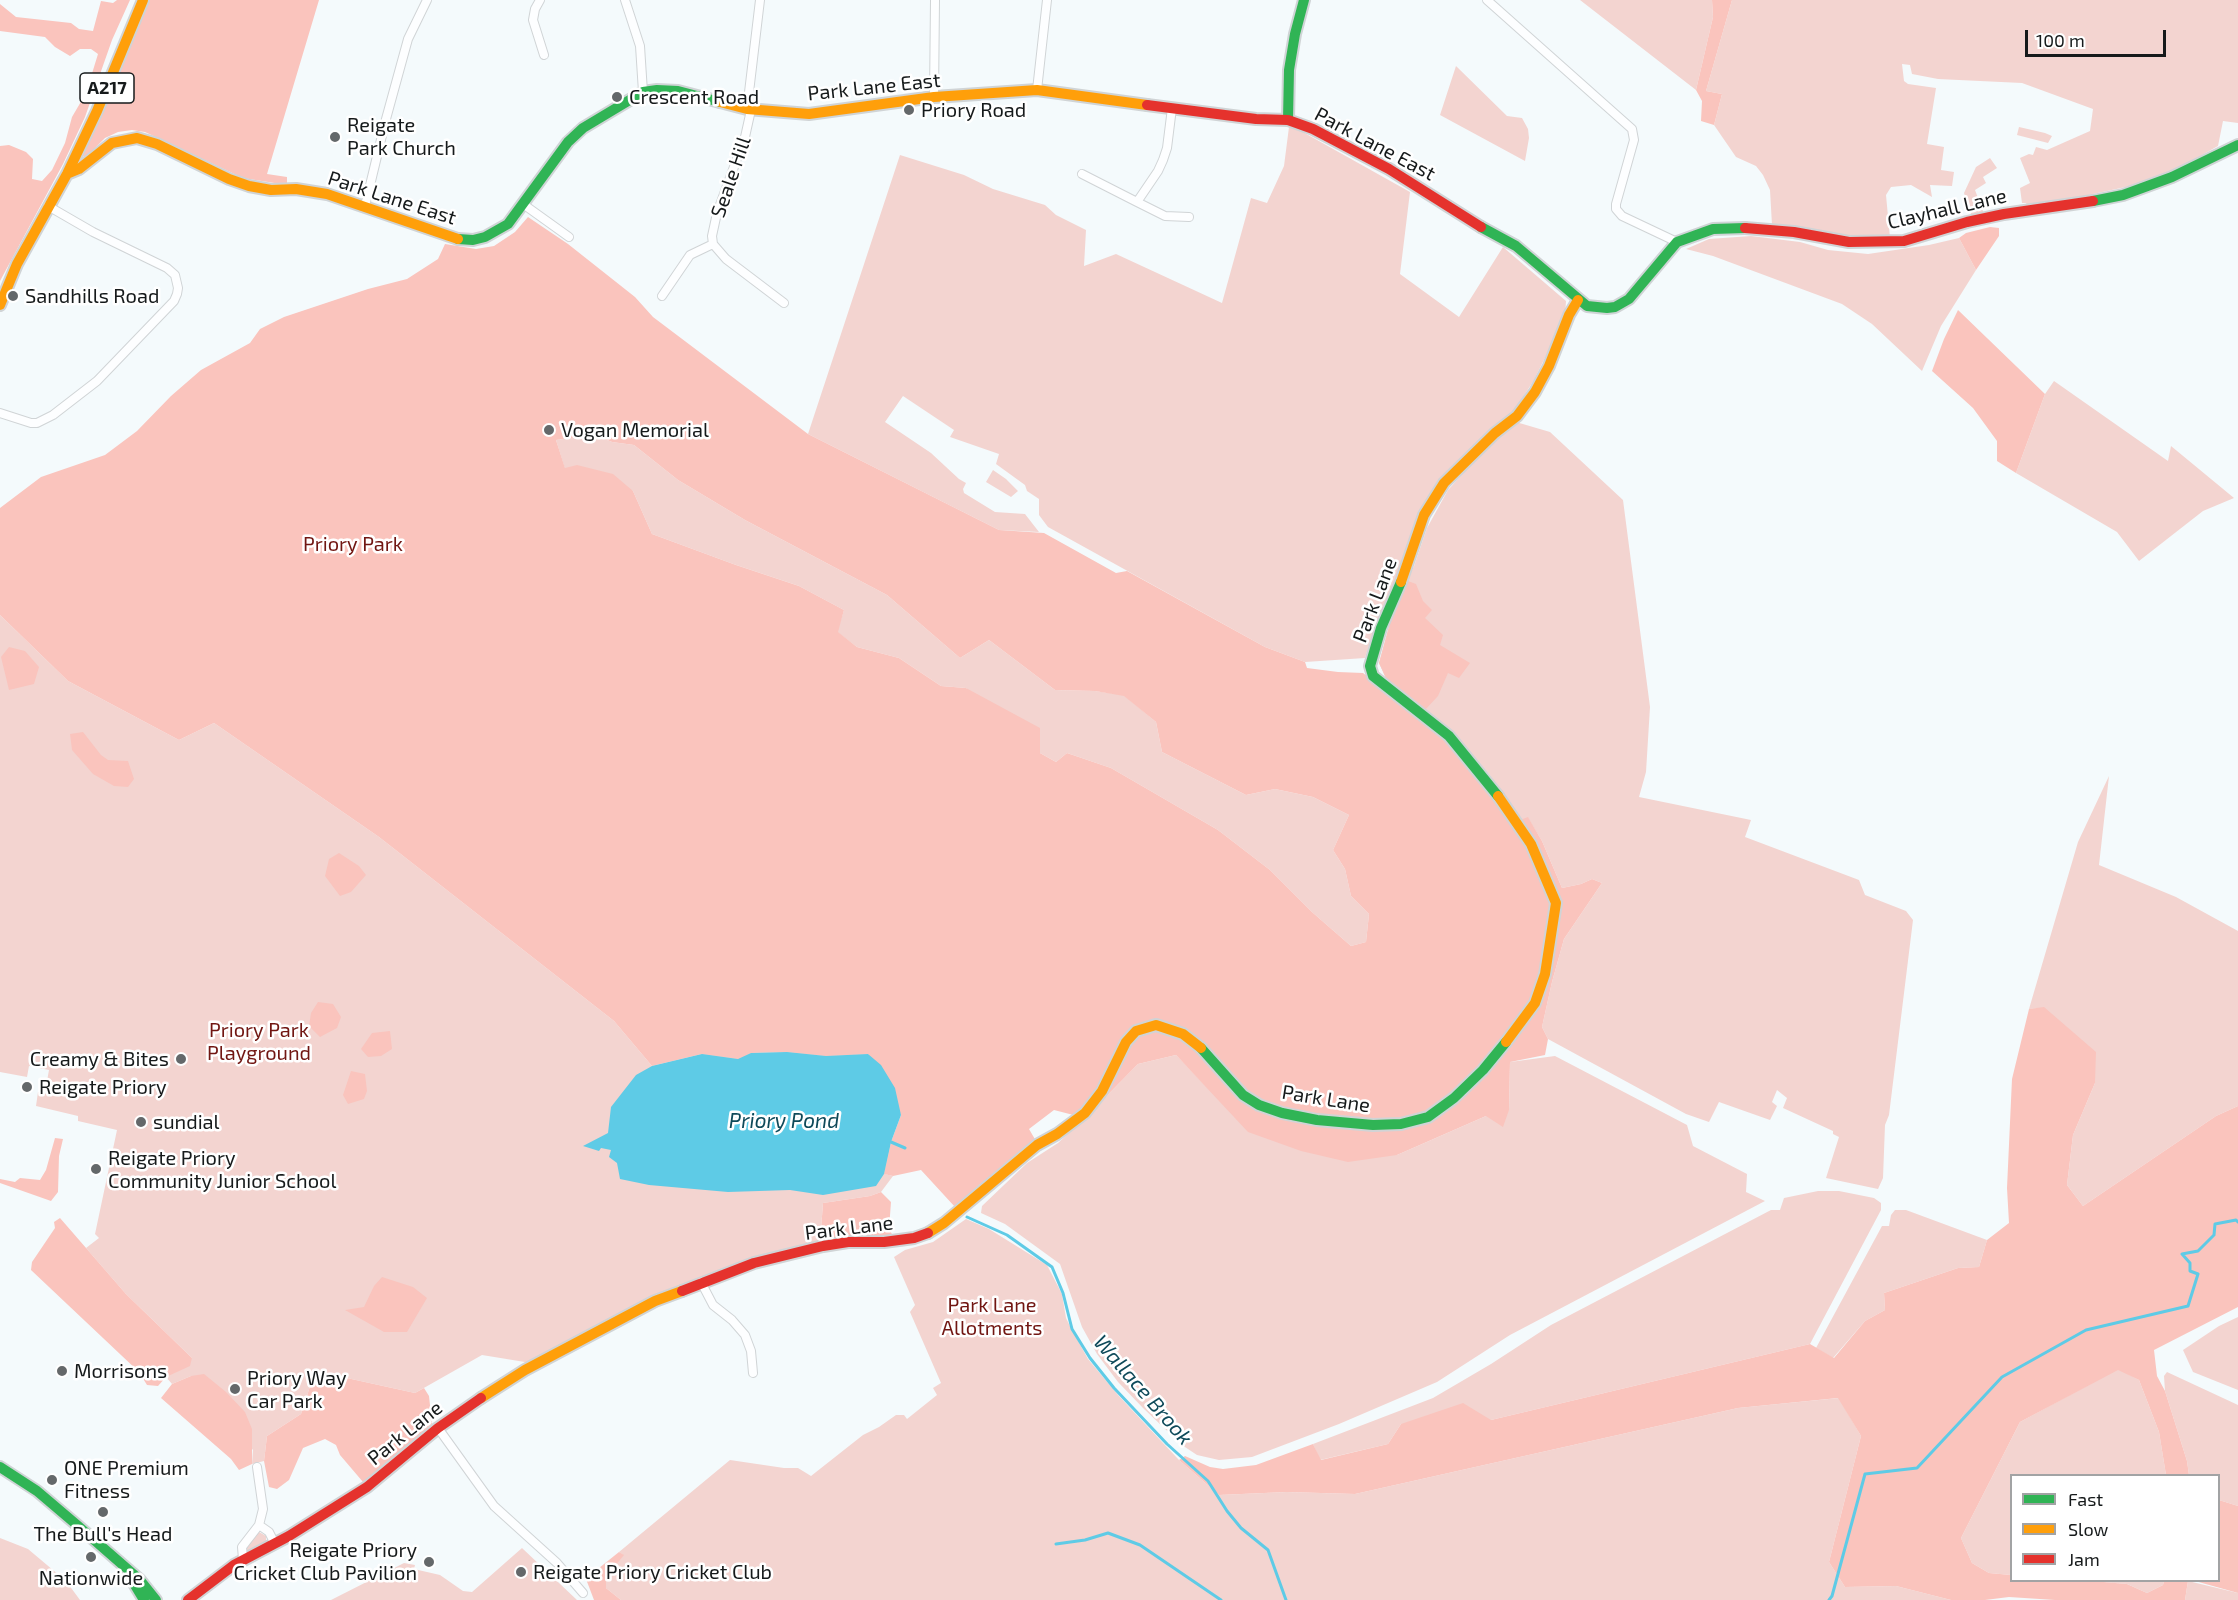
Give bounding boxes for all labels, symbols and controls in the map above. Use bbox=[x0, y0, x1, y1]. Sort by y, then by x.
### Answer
scale bar bbox=[2028, 18, 2169, 56]
text: 100 m bbox=[2036, 29, 2085, 51]
street label: Park Lane East bbox=[806, 68, 942, 106]
road number: A217 bbox=[80, 73, 134, 103]
place label: Crescent Road bbox=[629, 85, 759, 109]
marker: Crescent Road bbox=[610, 90, 624, 104]
place label: Priory Road bbox=[921, 98, 1026, 122]
street label: Park Lane East bbox=[1310, 102, 1440, 186]
marker: Priory Road bbox=[902, 103, 916, 117]
place label: Reigate Park Church bbox=[347, 113, 456, 160]
marker: Reigate Park Church bbox=[328, 130, 342, 144]
street label: Seale Hill bbox=[706, 133, 756, 221]
street label: Park Lane East bbox=[325, 166, 459, 230]
street label: Clayhall Lane bbox=[1885, 184, 2009, 234]
place label: Sandhills Road bbox=[25, 284, 159, 308]
marker: Sandhills Road bbox=[6, 289, 20, 303]
place label: Vogan Memorial bbox=[561, 418, 709, 442]
marker: Vogan Memorial bbox=[542, 423, 556, 437]
park label: Priory Park bbox=[303, 532, 403, 556]
street label: Park Lane bbox=[1348, 554, 1402, 646]
park label: Priory Park Playground bbox=[207, 1018, 311, 1065]
place label: Creamy & Bites bbox=[30, 1047, 169, 1071]
marker: Creamy & Bites bbox=[174, 1052, 188, 1066]
place label: Reigate Priory bbox=[39, 1075, 167, 1099]
marker: Reigate Priory bbox=[20, 1080, 34, 1094]
street label: Park Lane bbox=[1280, 1080, 1372, 1118]
water label: Priory Pond bbox=[729, 1108, 839, 1134]
place label: sundial bbox=[153, 1110, 220, 1134]
marker: sundial bbox=[134, 1115, 148, 1129]
place label: Reigate Priory Community Junior School bbox=[108, 1146, 336, 1193]
marker: Reigate Priory Community Junior School bbox=[89, 1162, 103, 1176]
street label: Park Lane bbox=[803, 1211, 895, 1245]
park label: Park Lane Allotments bbox=[942, 1293, 1042, 1340]
water label: Wallace Brook bbox=[1088, 1330, 1198, 1450]
place label: Morrisons bbox=[74, 1359, 167, 1383]
marker: Morrisons bbox=[55, 1364, 69, 1378]
place label: Priory Way Car Park bbox=[247, 1366, 346, 1413]
marker: Priory Way Car Park bbox=[228, 1382, 242, 1396]
street label: Park Lane bbox=[363, 1396, 447, 1470]
place label: ONE Premium Fitness bbox=[64, 1456, 189, 1503]
marker: ONE Premium Fitness bbox=[45, 1473, 59, 1487]
legend bbox=[2010, 1474, 2220, 1582]
text: Fast bbox=[2068, 1488, 2103, 1510]
marker: The Bull's Head bbox=[96, 1505, 110, 1519]
text: Slow bbox=[2068, 1518, 2108, 1540]
place label: The Bull's Head bbox=[33, 1522, 173, 1546]
place label: Reigate Priory Cricket Club Pavilion bbox=[233, 1538, 417, 1585]
text: Jam bbox=[2068, 1548, 2100, 1570]
marker: Nationwide bbox=[84, 1550, 98, 1564]
marker: Reigate Priory Cricket Club Pavilion bbox=[422, 1555, 436, 1569]
place label: Reigate Priory Cricket Club bbox=[533, 1560, 772, 1584]
marker: Reigate Priory Cricket Club bbox=[514, 1565, 528, 1579]
place label: Nationwide bbox=[39, 1566, 143, 1590]

